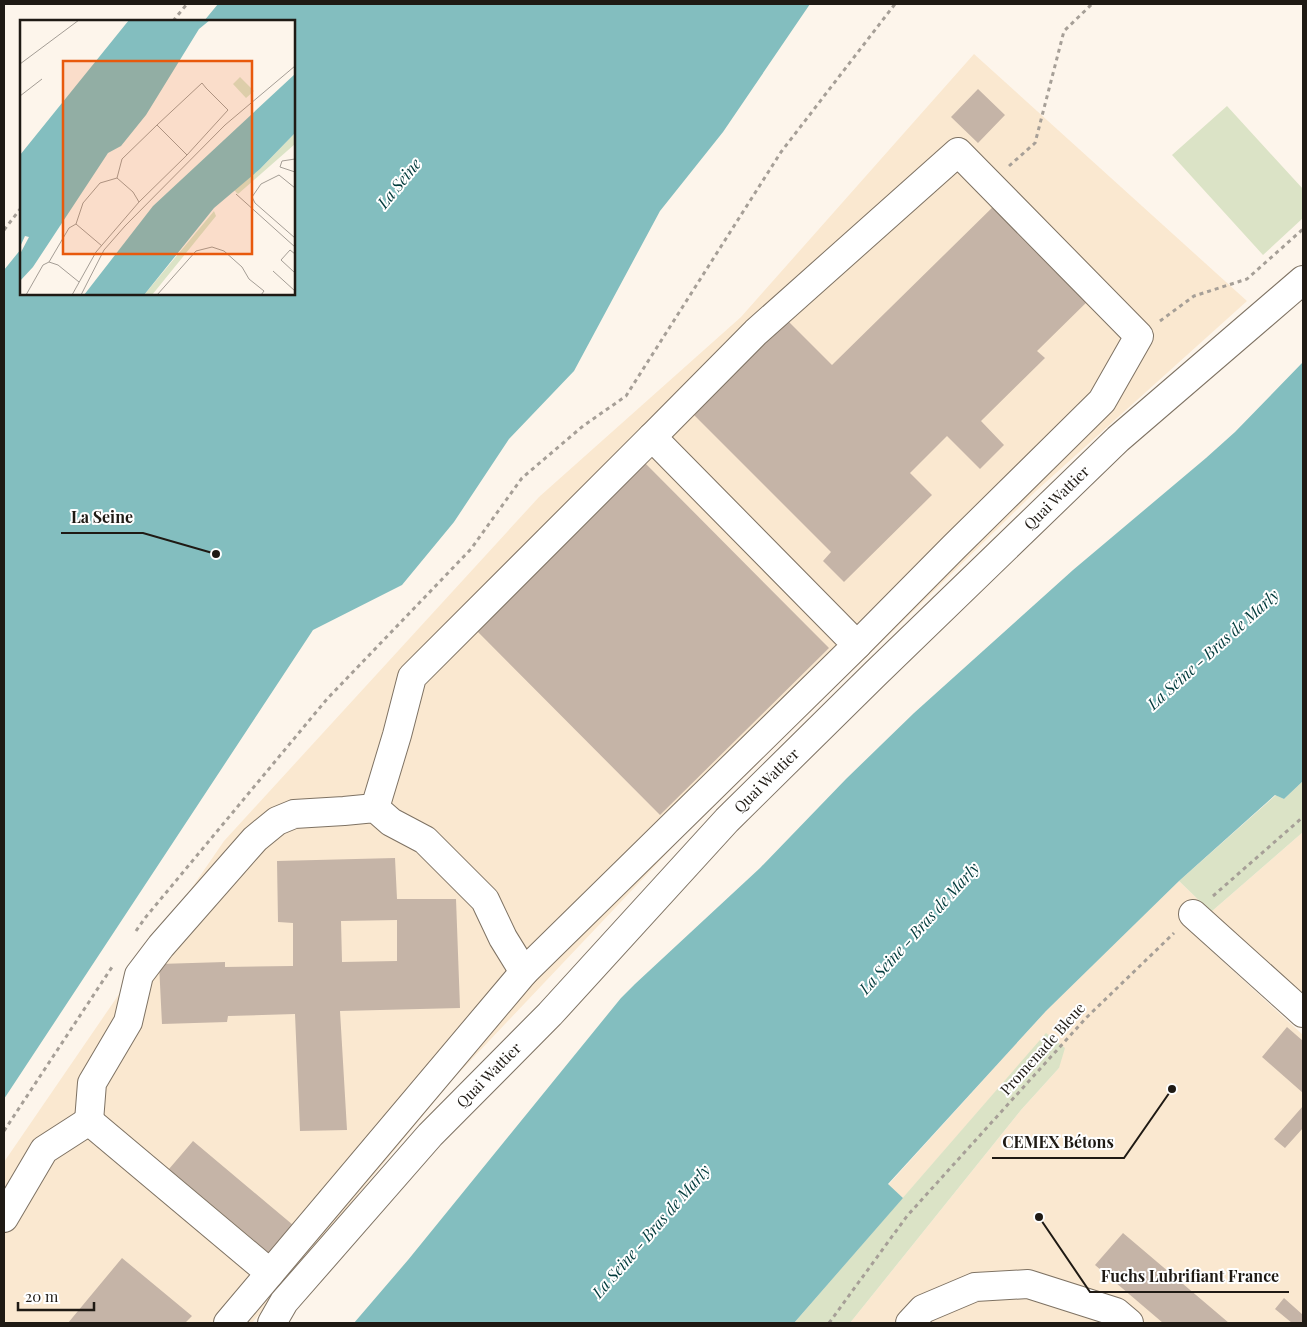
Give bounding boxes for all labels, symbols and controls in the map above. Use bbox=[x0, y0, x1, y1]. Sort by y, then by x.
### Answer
inset map bbox=[20, 20, 295, 295]
water label: La Seine bbox=[371, 153, 425, 213]
street label: Quai Wattier bbox=[1019, 461, 1094, 534]
callout: La Seine bbox=[61, 502, 143, 533]
text: La Seine bbox=[71, 506, 133, 527]
water label: La Seine - Bras de Marly bbox=[1142, 584, 1283, 714]
street label: Quai Wattier bbox=[729, 743, 803, 817]
water label: La Seine - Bras de Marly bbox=[853, 857, 984, 999]
street label: Promenade Bleue bbox=[995, 998, 1089, 1099]
street label: Quai Wattier bbox=[452, 1038, 525, 1112]
callout: CEMEX Bétons bbox=[992, 1127, 1124, 1158]
text: CEMEX Bétons bbox=[1002, 1131, 1114, 1152]
water label: La Seine - Bras de Marly bbox=[586, 1159, 715, 1303]
callout: Fuchs Lubrifiant France bbox=[1090, 1261, 1289, 1292]
text: Fuchs Lubrifiant France bbox=[1101, 1265, 1279, 1286]
scale bar bbox=[18, 1280, 94, 1312]
text: 20 m bbox=[25, 1286, 59, 1306]

